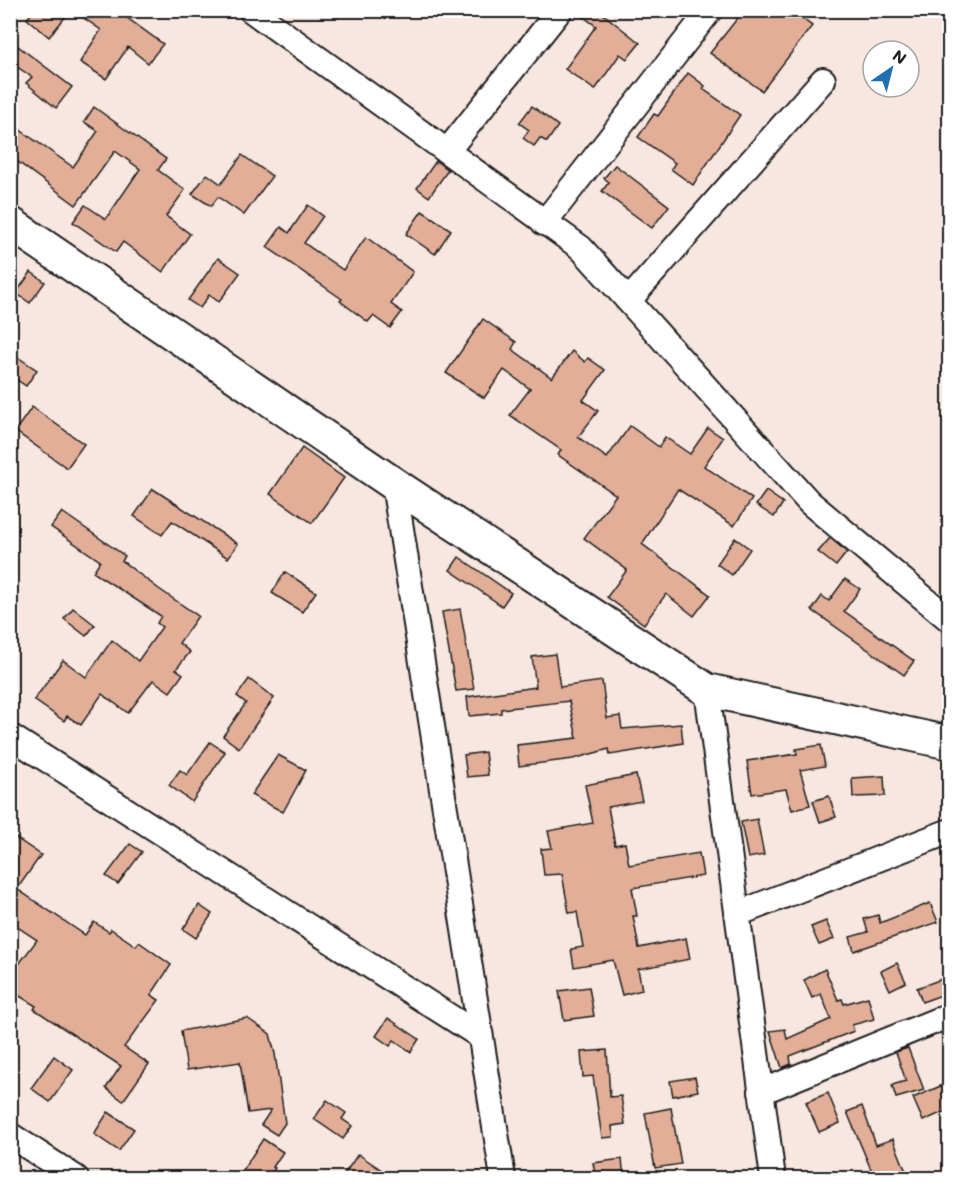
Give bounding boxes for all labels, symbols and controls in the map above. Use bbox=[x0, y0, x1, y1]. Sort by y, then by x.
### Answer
north arrow bbox=[861, 39, 921, 99]
text: N bbox=[889, 44, 911, 68]

